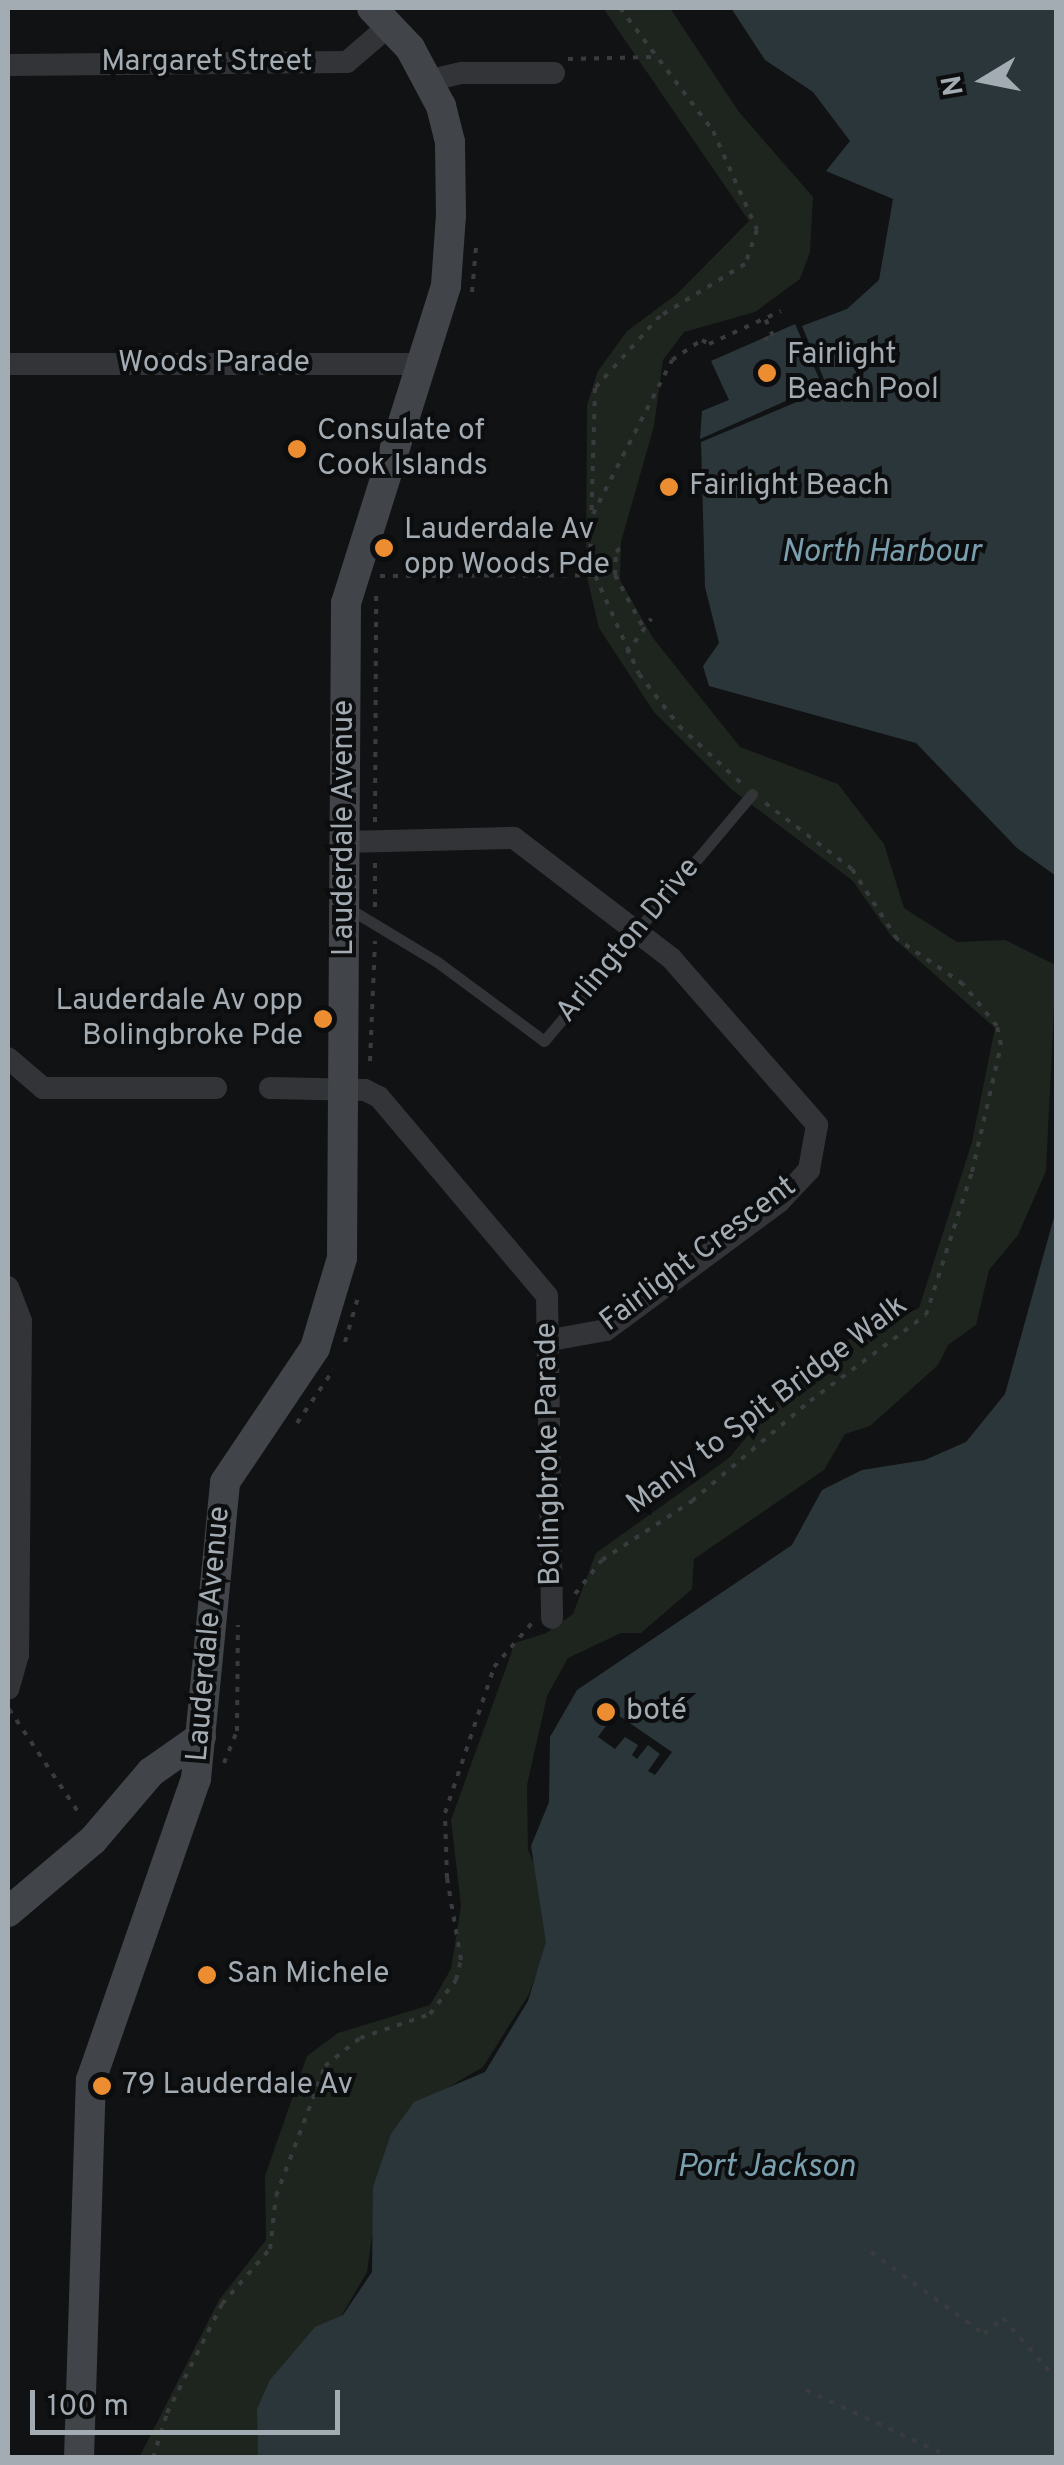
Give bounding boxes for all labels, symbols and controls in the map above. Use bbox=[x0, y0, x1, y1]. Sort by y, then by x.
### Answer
north arrow bbox=[934, 30, 1034, 130]
street label: Margaret Street bbox=[101, 45, 313, 81]
text: N bbox=[935, 72, 974, 98]
place label: Fairlight Beach Pool bbox=[787, 338, 939, 408]
street label: Woods Parade bbox=[118, 346, 310, 382]
marker: Fairlight Beach Pool bbox=[756, 362, 778, 384]
place label: Consulate of Cook Islands bbox=[317, 414, 488, 484]
marker: Consulate of Cook Islands bbox=[286, 438, 308, 460]
place label: Fairlight Beach bbox=[689, 469, 890, 505]
marker: Fairlight Beach bbox=[658, 476, 680, 498]
place label: Lauderdale Av opp Woods Pde bbox=[404, 513, 610, 584]
water label: North Harbour bbox=[781, 534, 981, 572]
marker: Lauderdale Av opp Woods Pde bbox=[373, 537, 395, 559]
street label: Lauderdale Avenue bbox=[327, 699, 363, 957]
street label: Arlington Drive bbox=[550, 851, 708, 1031]
place label: Lauderdale Av opp Bolingbroke Pde bbox=[54, 984, 303, 1054]
marker: Lauderdale Av opp Bolingbroke Pde bbox=[312, 1008, 334, 1030]
street label: Fairlight Crescent bbox=[594, 1170, 804, 1340]
street label: Manly to Spit Bridge Walk bbox=[620, 1289, 916, 1523]
street label: Bolingbroke Parade bbox=[530, 1322, 570, 1586]
street label: Lauderdale Avenue bbox=[181, 1504, 239, 1764]
place label: boté bbox=[626, 1694, 687, 1730]
marker: boté bbox=[595, 1701, 617, 1723]
place label: San Michele bbox=[227, 1957, 389, 1993]
marker: San Michele bbox=[196, 1964, 218, 1986]
place label: 79 Lauderdale Av bbox=[122, 2068, 354, 2104]
marker: 79 Lauderdale Av bbox=[91, 2075, 113, 2097]
water label: Port Jackson bbox=[677, 2149, 855, 2187]
scale bar bbox=[35, 2370, 345, 2432]
text: 100 m bbox=[47, 2389, 129, 2426]

